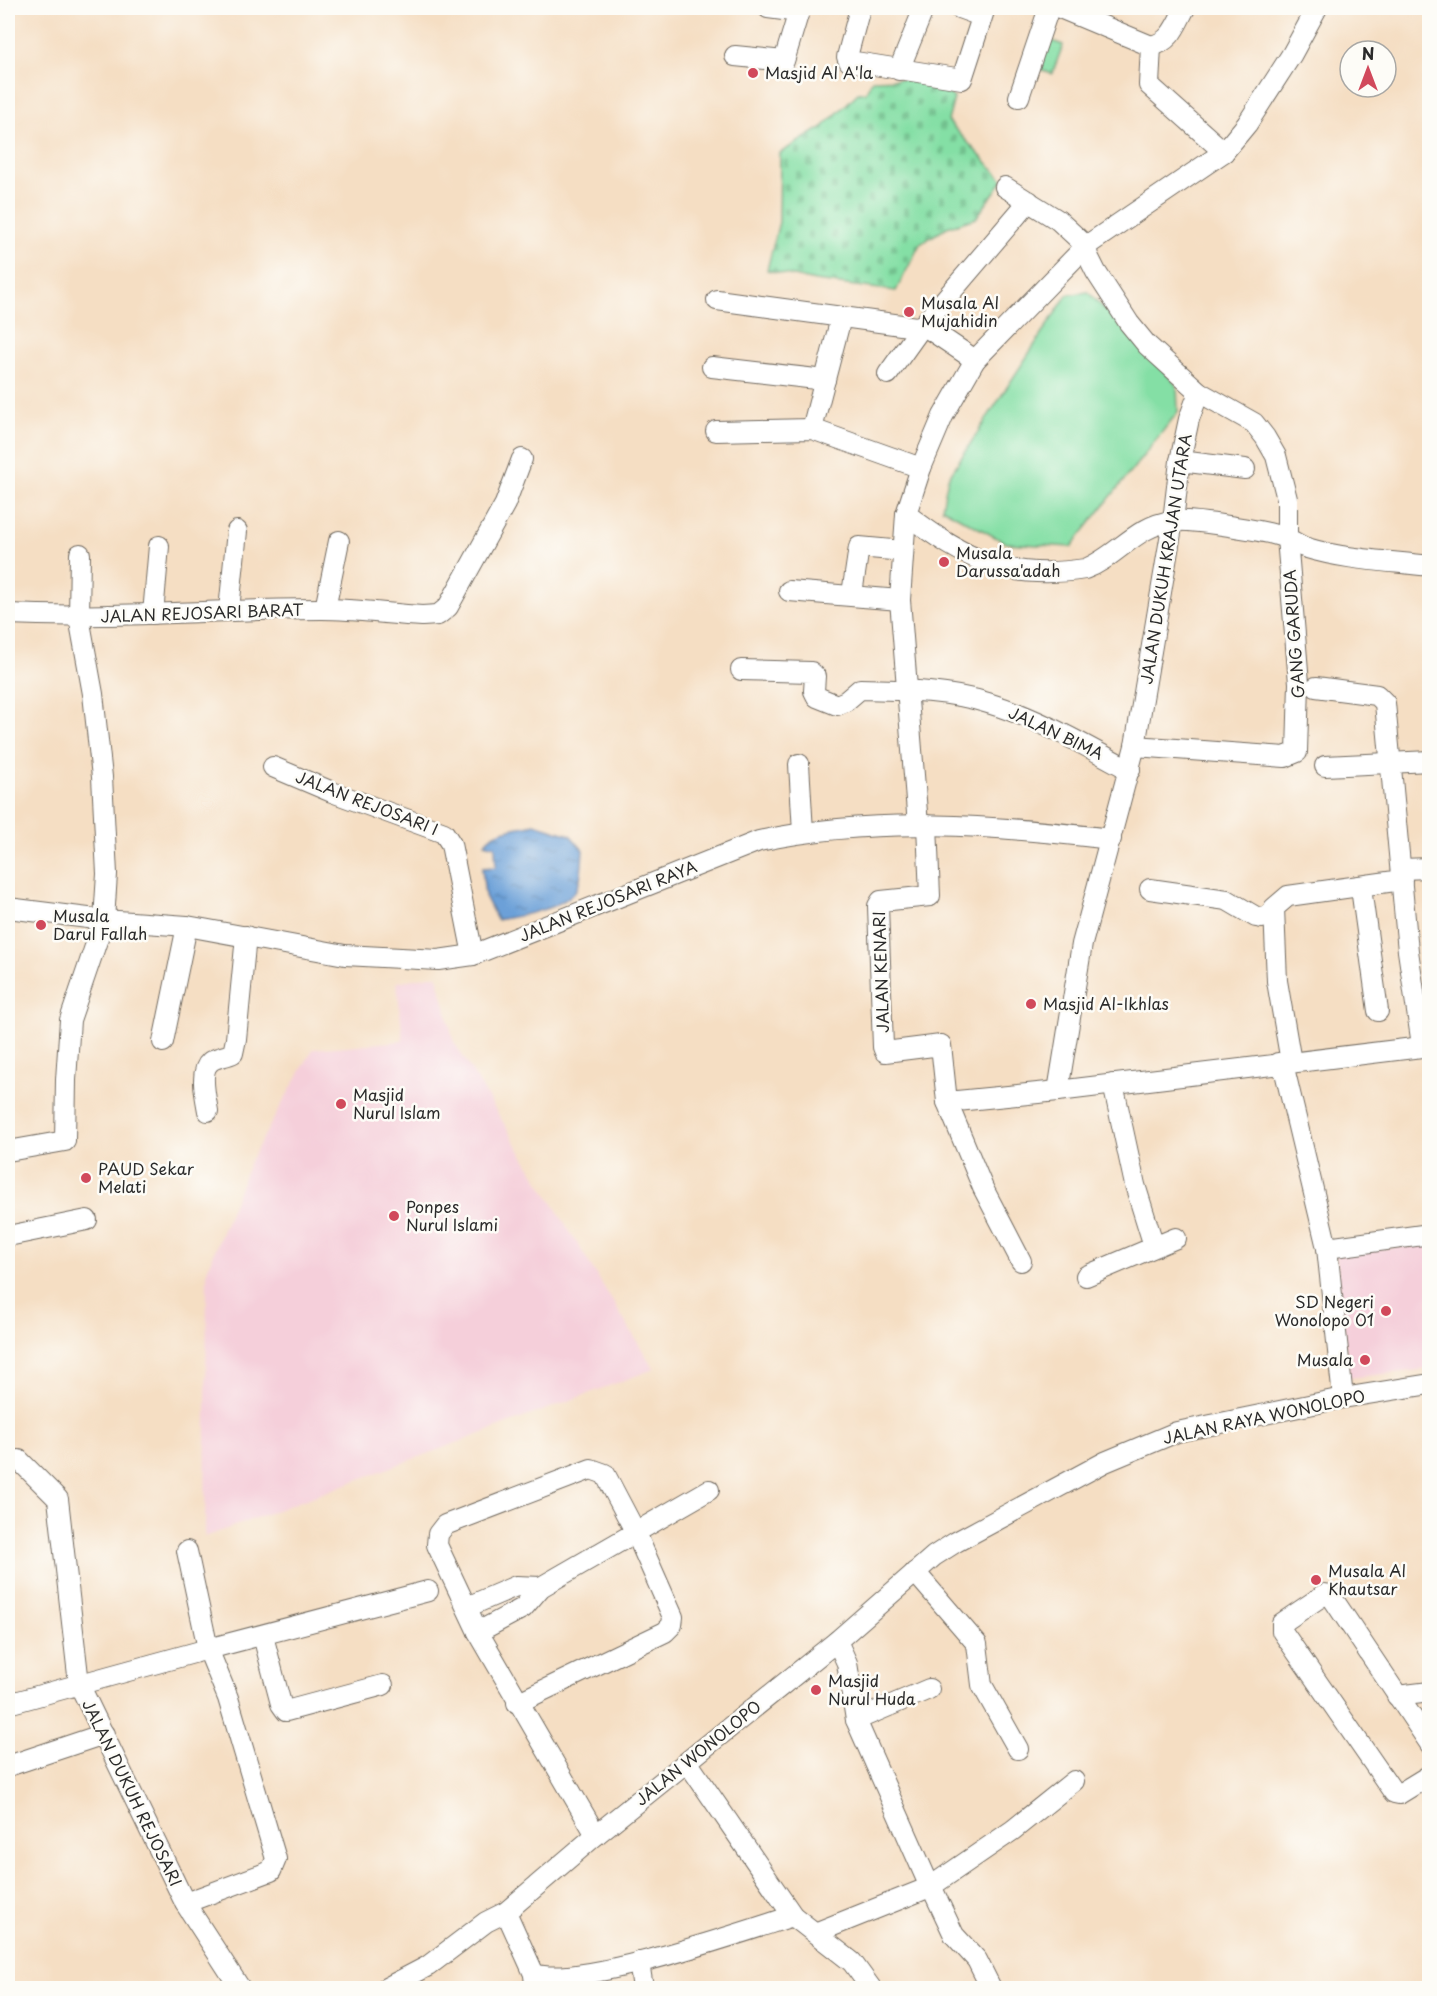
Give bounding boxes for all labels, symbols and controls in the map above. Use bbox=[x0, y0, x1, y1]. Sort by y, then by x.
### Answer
north arrow bbox=[1338, 39, 1398, 99]
text: N bbox=[1362, 41, 1374, 65]
place label: Masjid Al A'la bbox=[765, 60, 873, 84]
marker: Masjid Al A'la bbox=[746, 66, 760, 80]
place label: Musala Al Mujahidin bbox=[921, 290, 999, 332]
marker: Musala Al Mujahidin bbox=[902, 305, 916, 319]
street label: JALAN DUKUH KRAJAN UTARA bbox=[1133, 432, 1197, 686]
place label: Musala Darussa'adah bbox=[956, 540, 1061, 582]
marker: Musala Darussa'adah bbox=[937, 555, 951, 569]
street label: GANG GARUDA bbox=[1277, 568, 1309, 699]
street label: JALAN REJOSARI BARAT bbox=[100, 596, 304, 628]
street label: JALAN BIMA bbox=[1005, 700, 1108, 765]
street label: JALAN REJOSARI I bbox=[293, 764, 442, 840]
street label: JALAN REJOSARI RAYA bbox=[515, 853, 700, 947]
place label: Musala Darul Fallah bbox=[53, 903, 147, 945]
street label: JALAN KENARI bbox=[866, 911, 894, 1033]
marker: Musala Darul Fallah bbox=[34, 918, 48, 932]
place label: Masjid Al-Ikhlas bbox=[1043, 991, 1169, 1015]
marker: Masjid Al-Ikhlas bbox=[1024, 997, 1038, 1011]
place label: Masjid Nurul Islam bbox=[353, 1082, 441, 1124]
marker: Masjid Nurul Islam bbox=[334, 1097, 348, 1111]
place label: PAUD Sekar Melati bbox=[98, 1156, 195, 1198]
marker: PAUD Sekar Melati bbox=[79, 1171, 93, 1185]
place label: Ponpes Nurul Islami bbox=[406, 1194, 498, 1236]
marker: Ponpes Nurul Islami bbox=[387, 1209, 401, 1223]
place label: SD Negeri Wonolopo 01 bbox=[1274, 1289, 1374, 1331]
marker: SD Negeri Wonolopo 01 bbox=[1379, 1304, 1393, 1318]
place label: Musala bbox=[1297, 1347, 1353, 1371]
marker: Musala bbox=[1358, 1353, 1372, 1367]
street label: JALAN RAYA WONOLOPO bbox=[1160, 1383, 1367, 1449]
place label: Musala Al Khautsar bbox=[1328, 1558, 1406, 1600]
marker: Musala Al Khautsar bbox=[1309, 1573, 1323, 1587]
place label: Masjid Nurul Huda bbox=[828, 1668, 916, 1710]
marker: Masjid Nurul Huda bbox=[809, 1683, 823, 1697]
street label: JALAN WONOLOPO bbox=[629, 1694, 765, 1811]
street label: JALAN DUKUH REJOSARI bbox=[77, 1695, 189, 1890]

